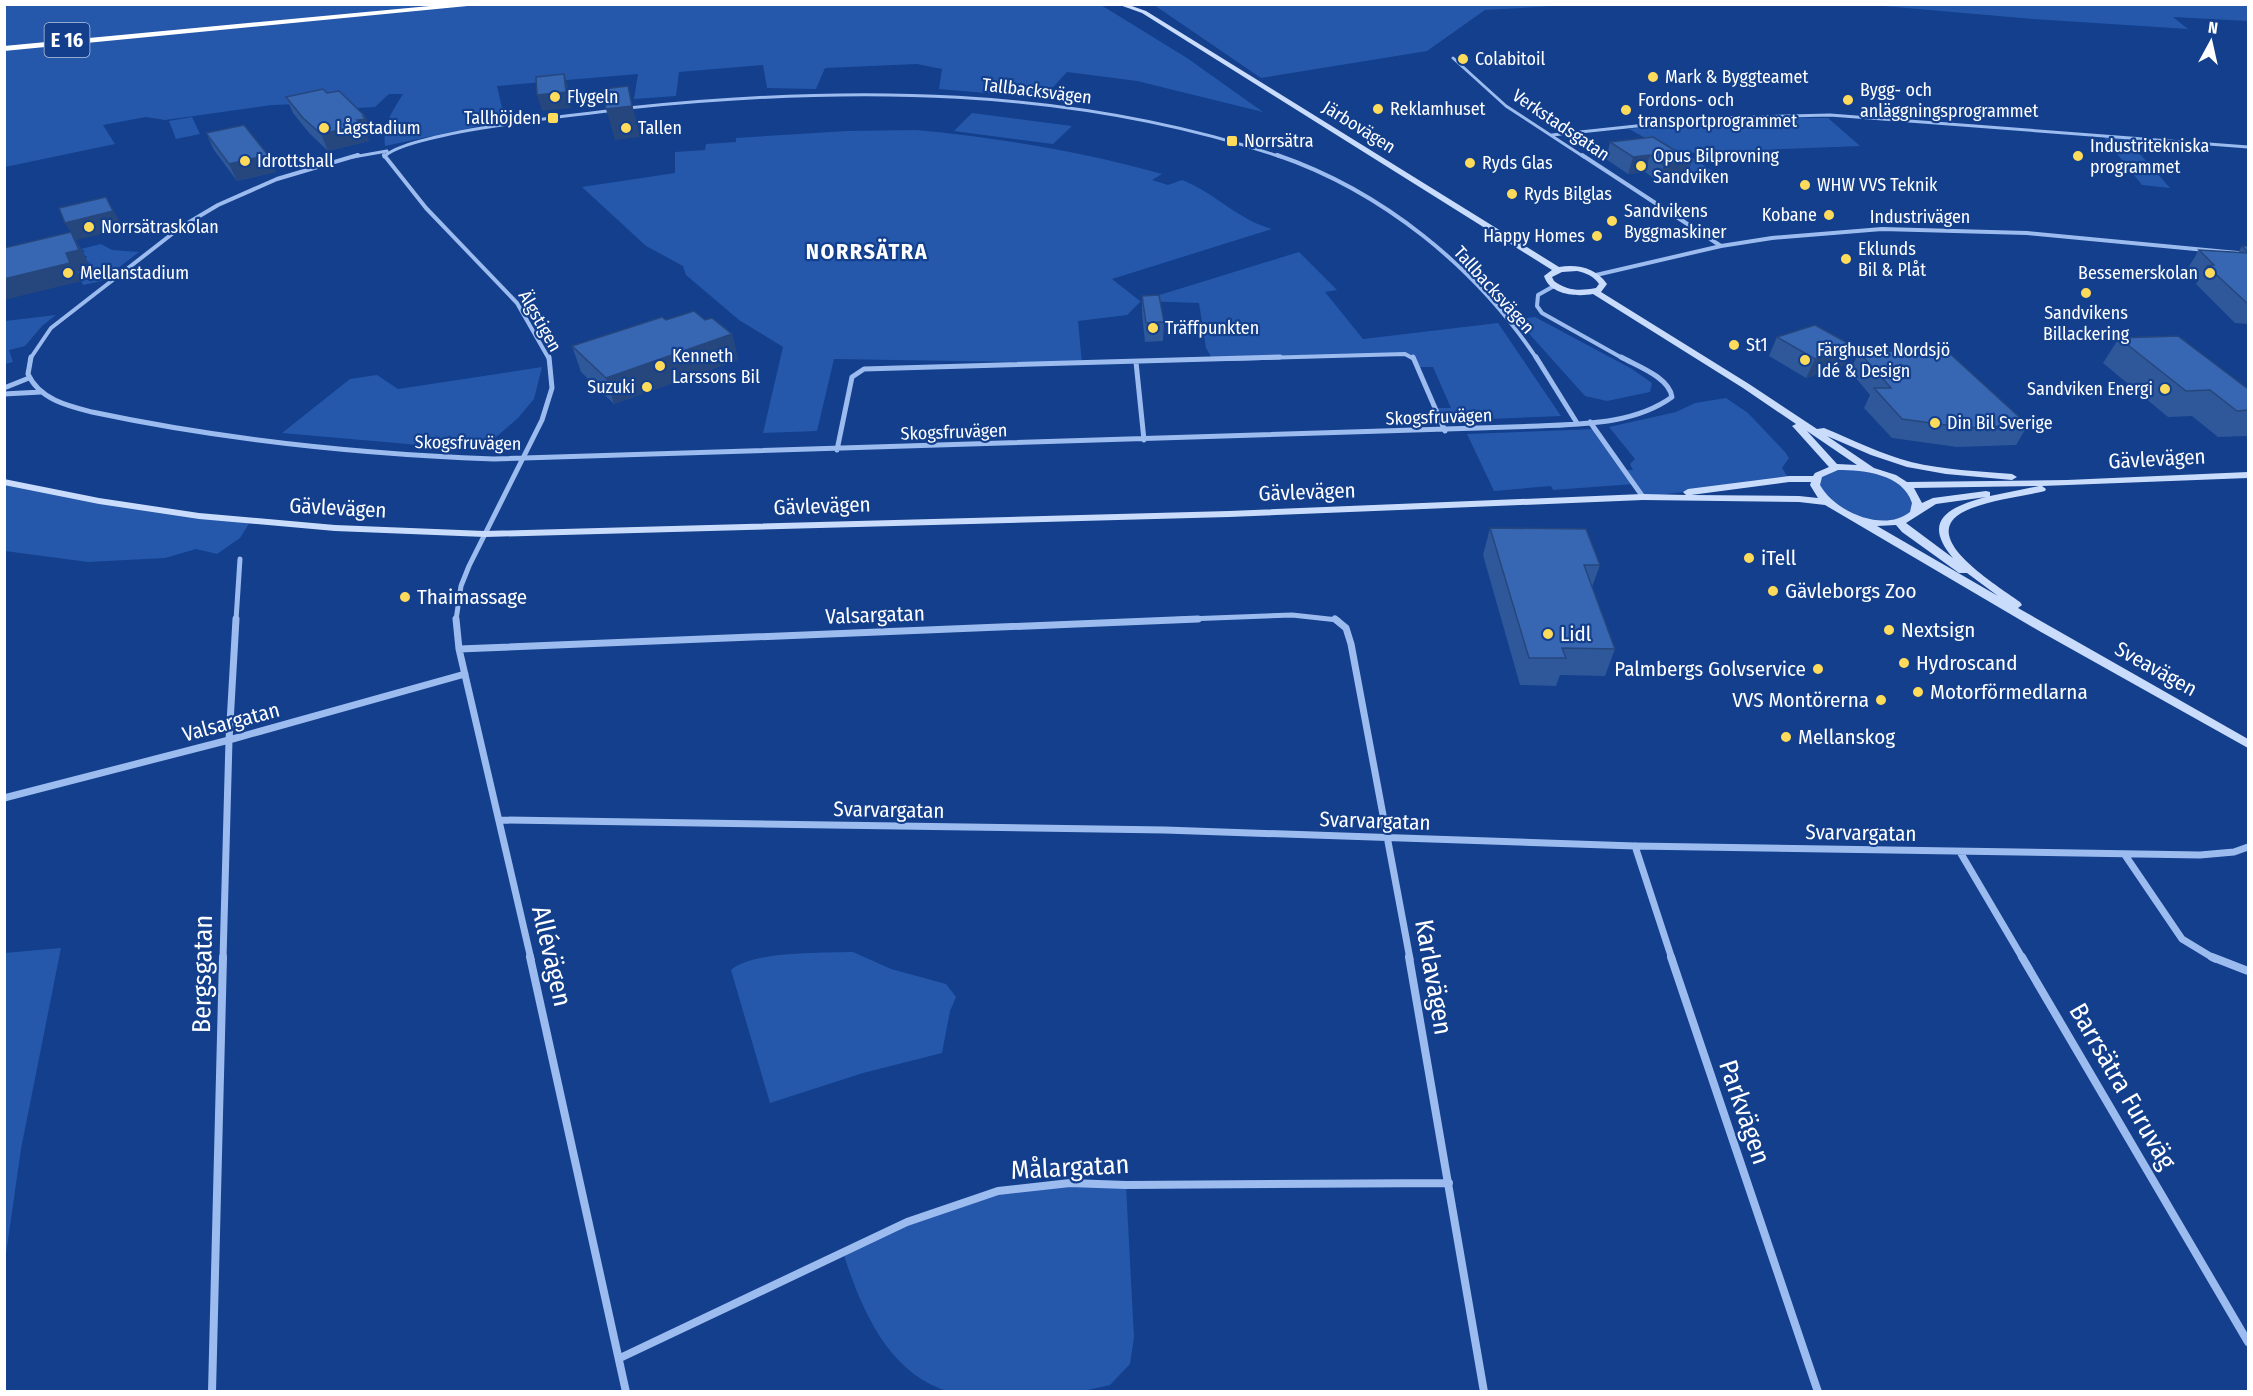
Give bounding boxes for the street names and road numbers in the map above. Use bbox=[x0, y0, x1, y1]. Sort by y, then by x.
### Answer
road number: E 16 bbox=[44, 23, 90, 57]
street label: Tallbacksvägen bbox=[981, 73, 1093, 109]
street label: Verkstadsgatan bbox=[1508, 84, 1614, 166]
street label: Järbovägen bbox=[1318, 96, 1400, 158]
street label: Industrivägen bbox=[1870, 206, 1970, 228]
street label: Tallbacksvägen bbox=[1449, 242, 1539, 338]
street label: Älgstigen bbox=[514, 286, 566, 356]
street label: Skogsfruvägen bbox=[1385, 404, 1493, 430]
street label: Skogsfruvägen bbox=[900, 419, 1008, 445]
street label: Skogsfruvägen bbox=[414, 431, 522, 455]
street label: Gävlevägen bbox=[2108, 443, 2206, 475]
street label: Gävlevägen bbox=[1258, 477, 1356, 507]
street label: Gävlevägen bbox=[773, 491, 871, 521]
street label: Gävlevägen bbox=[289, 492, 387, 524]
street label: Valsargatan bbox=[825, 600, 925, 630]
street label: Sveavägen bbox=[2110, 636, 2202, 702]
street label: Valsargatan bbox=[180, 697, 282, 747]
street label: Svarvargatan bbox=[833, 796, 945, 824]
street label: Svarvargatan bbox=[1319, 806, 1431, 836]
street label: Svarvargatan bbox=[1805, 819, 1917, 847]
street label: Allévägen bbox=[525, 903, 578, 1009]
street label: Bergsgatan bbox=[186, 915, 219, 1033]
street label: Karlavägen bbox=[1408, 917, 1459, 1037]
street label: Barrsätra Furuväg bbox=[2062, 998, 2183, 1175]
street label: Parkvägen bbox=[1712, 1056, 1777, 1168]
street label: Målargatan bbox=[1010, 1149, 1130, 1186]

